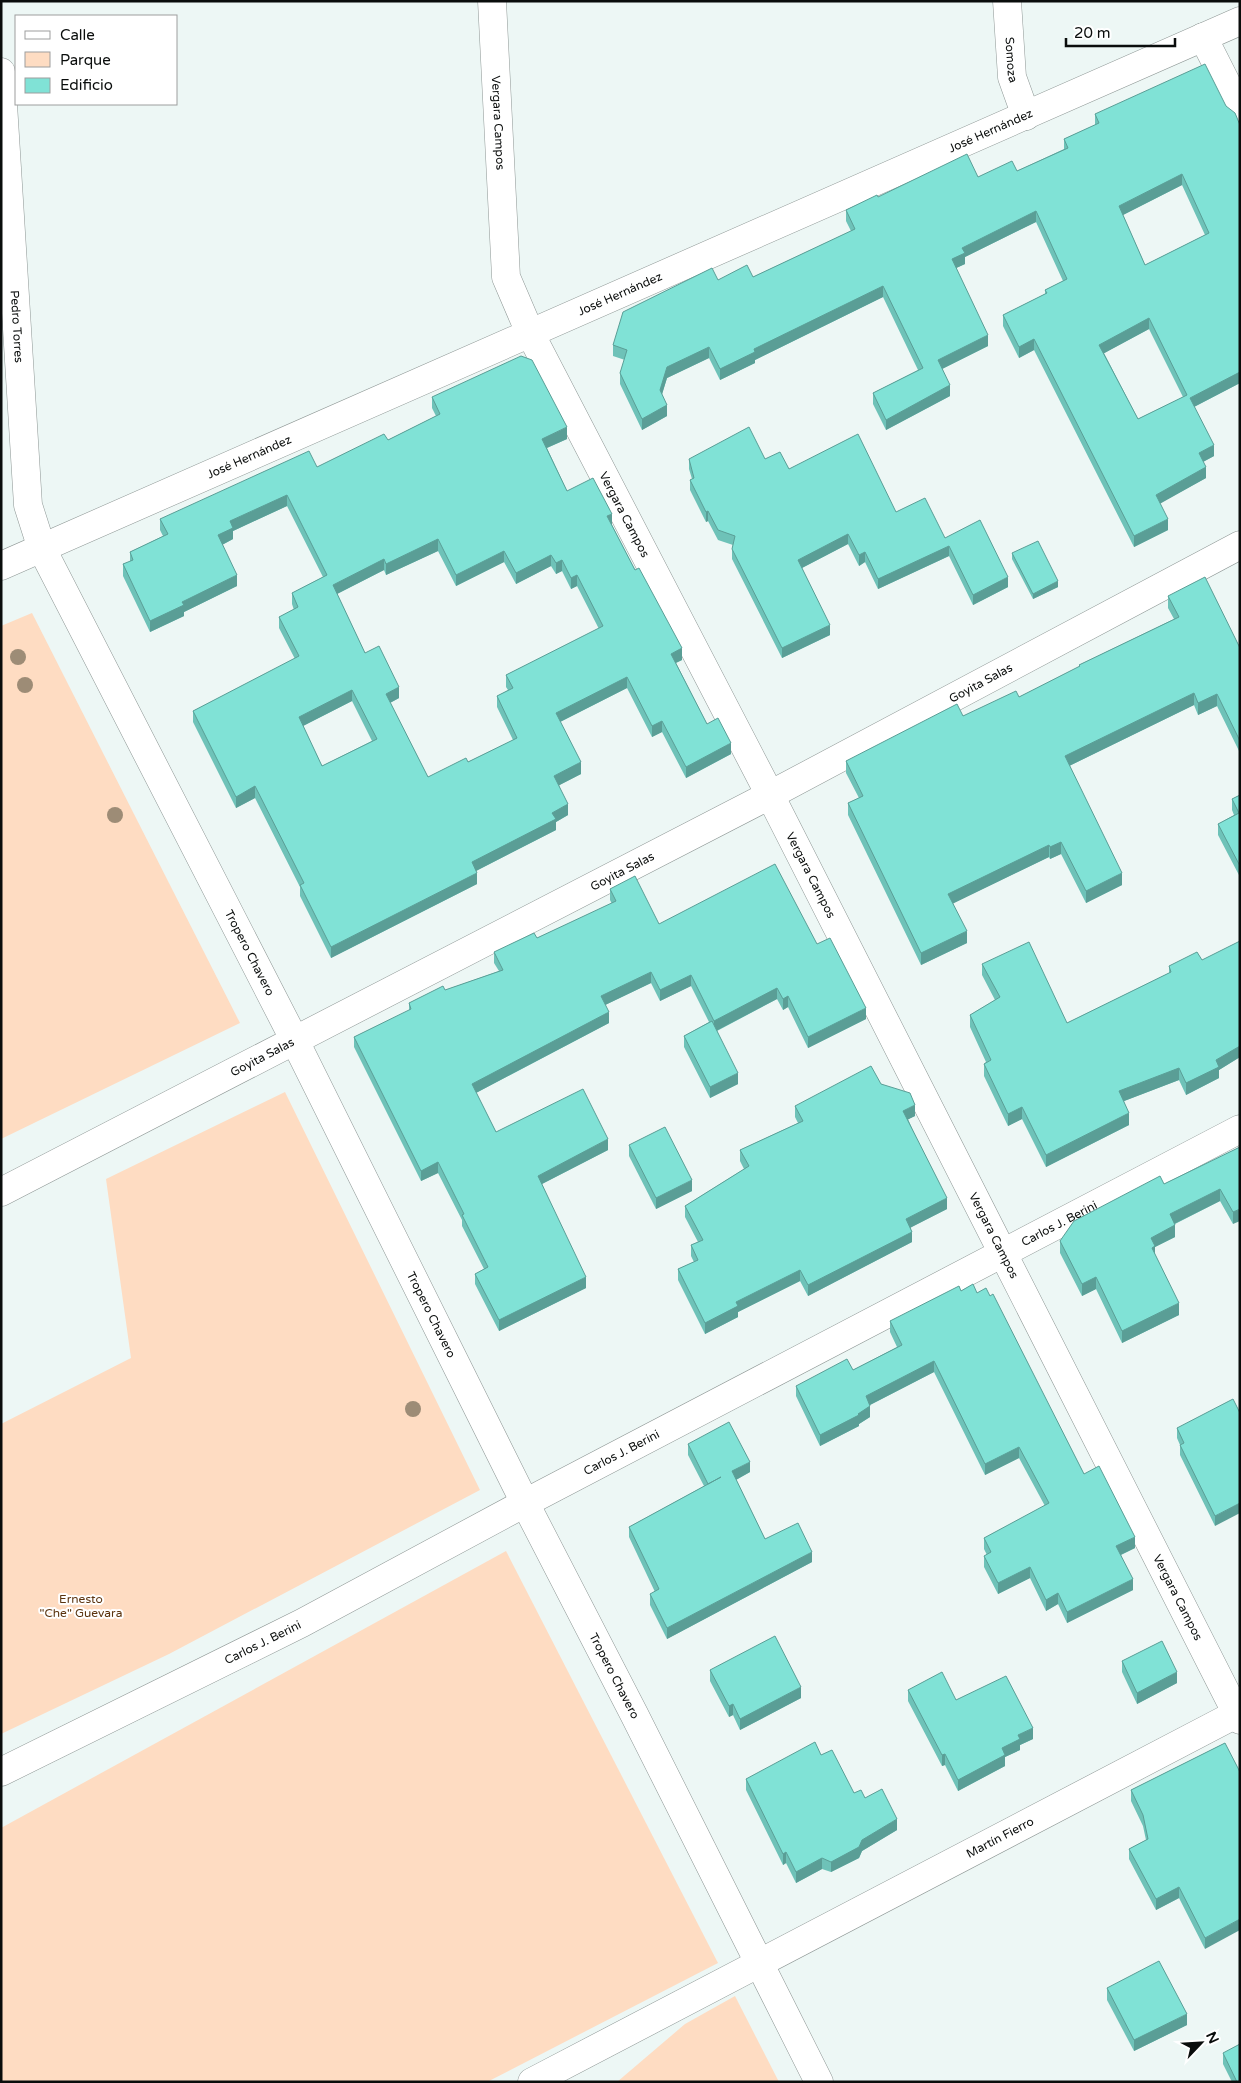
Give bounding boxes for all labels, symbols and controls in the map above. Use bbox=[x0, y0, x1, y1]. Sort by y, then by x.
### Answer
legend bbox=[15, 15, 178, 105]
scale bar bbox=[1066, 15, 1175, 47]
text: 20 m bbox=[1074, 24, 1111, 42]
text: Calle bbox=[60, 26, 95, 44]
street label: Somoza bbox=[1002, 37, 1021, 85]
text: Parque bbox=[60, 51, 111, 69]
street label: Vergara Campos bbox=[489, 75, 508, 171]
text: Edificio bbox=[60, 76, 113, 94]
street label: José Hernández bbox=[946, 106, 1035, 155]
street label: José Hernández bbox=[575, 269, 664, 318]
street label: Pedro Torres bbox=[8, 290, 26, 363]
street label: José Hernández bbox=[205, 432, 293, 482]
street label: Vergara Campos bbox=[596, 470, 652, 560]
street label: Goyita Salas bbox=[946, 660, 1015, 706]
street label: Vergara Campos bbox=[783, 830, 839, 921]
street label: Goyita Salas bbox=[588, 849, 657, 894]
street label: Tropero Chavero bbox=[222, 907, 277, 998]
street label: Goyita Salas bbox=[228, 1035, 297, 1079]
street label: Vergara Campos bbox=[966, 1190, 1022, 1281]
street label: Carlos J. Berini bbox=[1019, 1198, 1100, 1249]
street label: Tropero Chavero bbox=[404, 1269, 459, 1360]
street label: Carlos J. Berini bbox=[581, 1427, 662, 1478]
street label: Vergara Campos bbox=[1150, 1552, 1205, 1643]
park label: Ernesto "Che" Guevara bbox=[40, 1592, 122, 1620]
street label: Carlos J. Berini bbox=[222, 1618, 303, 1667]
street label: Tropero Chavero bbox=[586, 1631, 642, 1721]
street label: Martín Fierro bbox=[964, 1814, 1036, 1861]
north arrow bbox=[1176, 2018, 1226, 2068]
text: N bbox=[1202, 2029, 1222, 2046]

